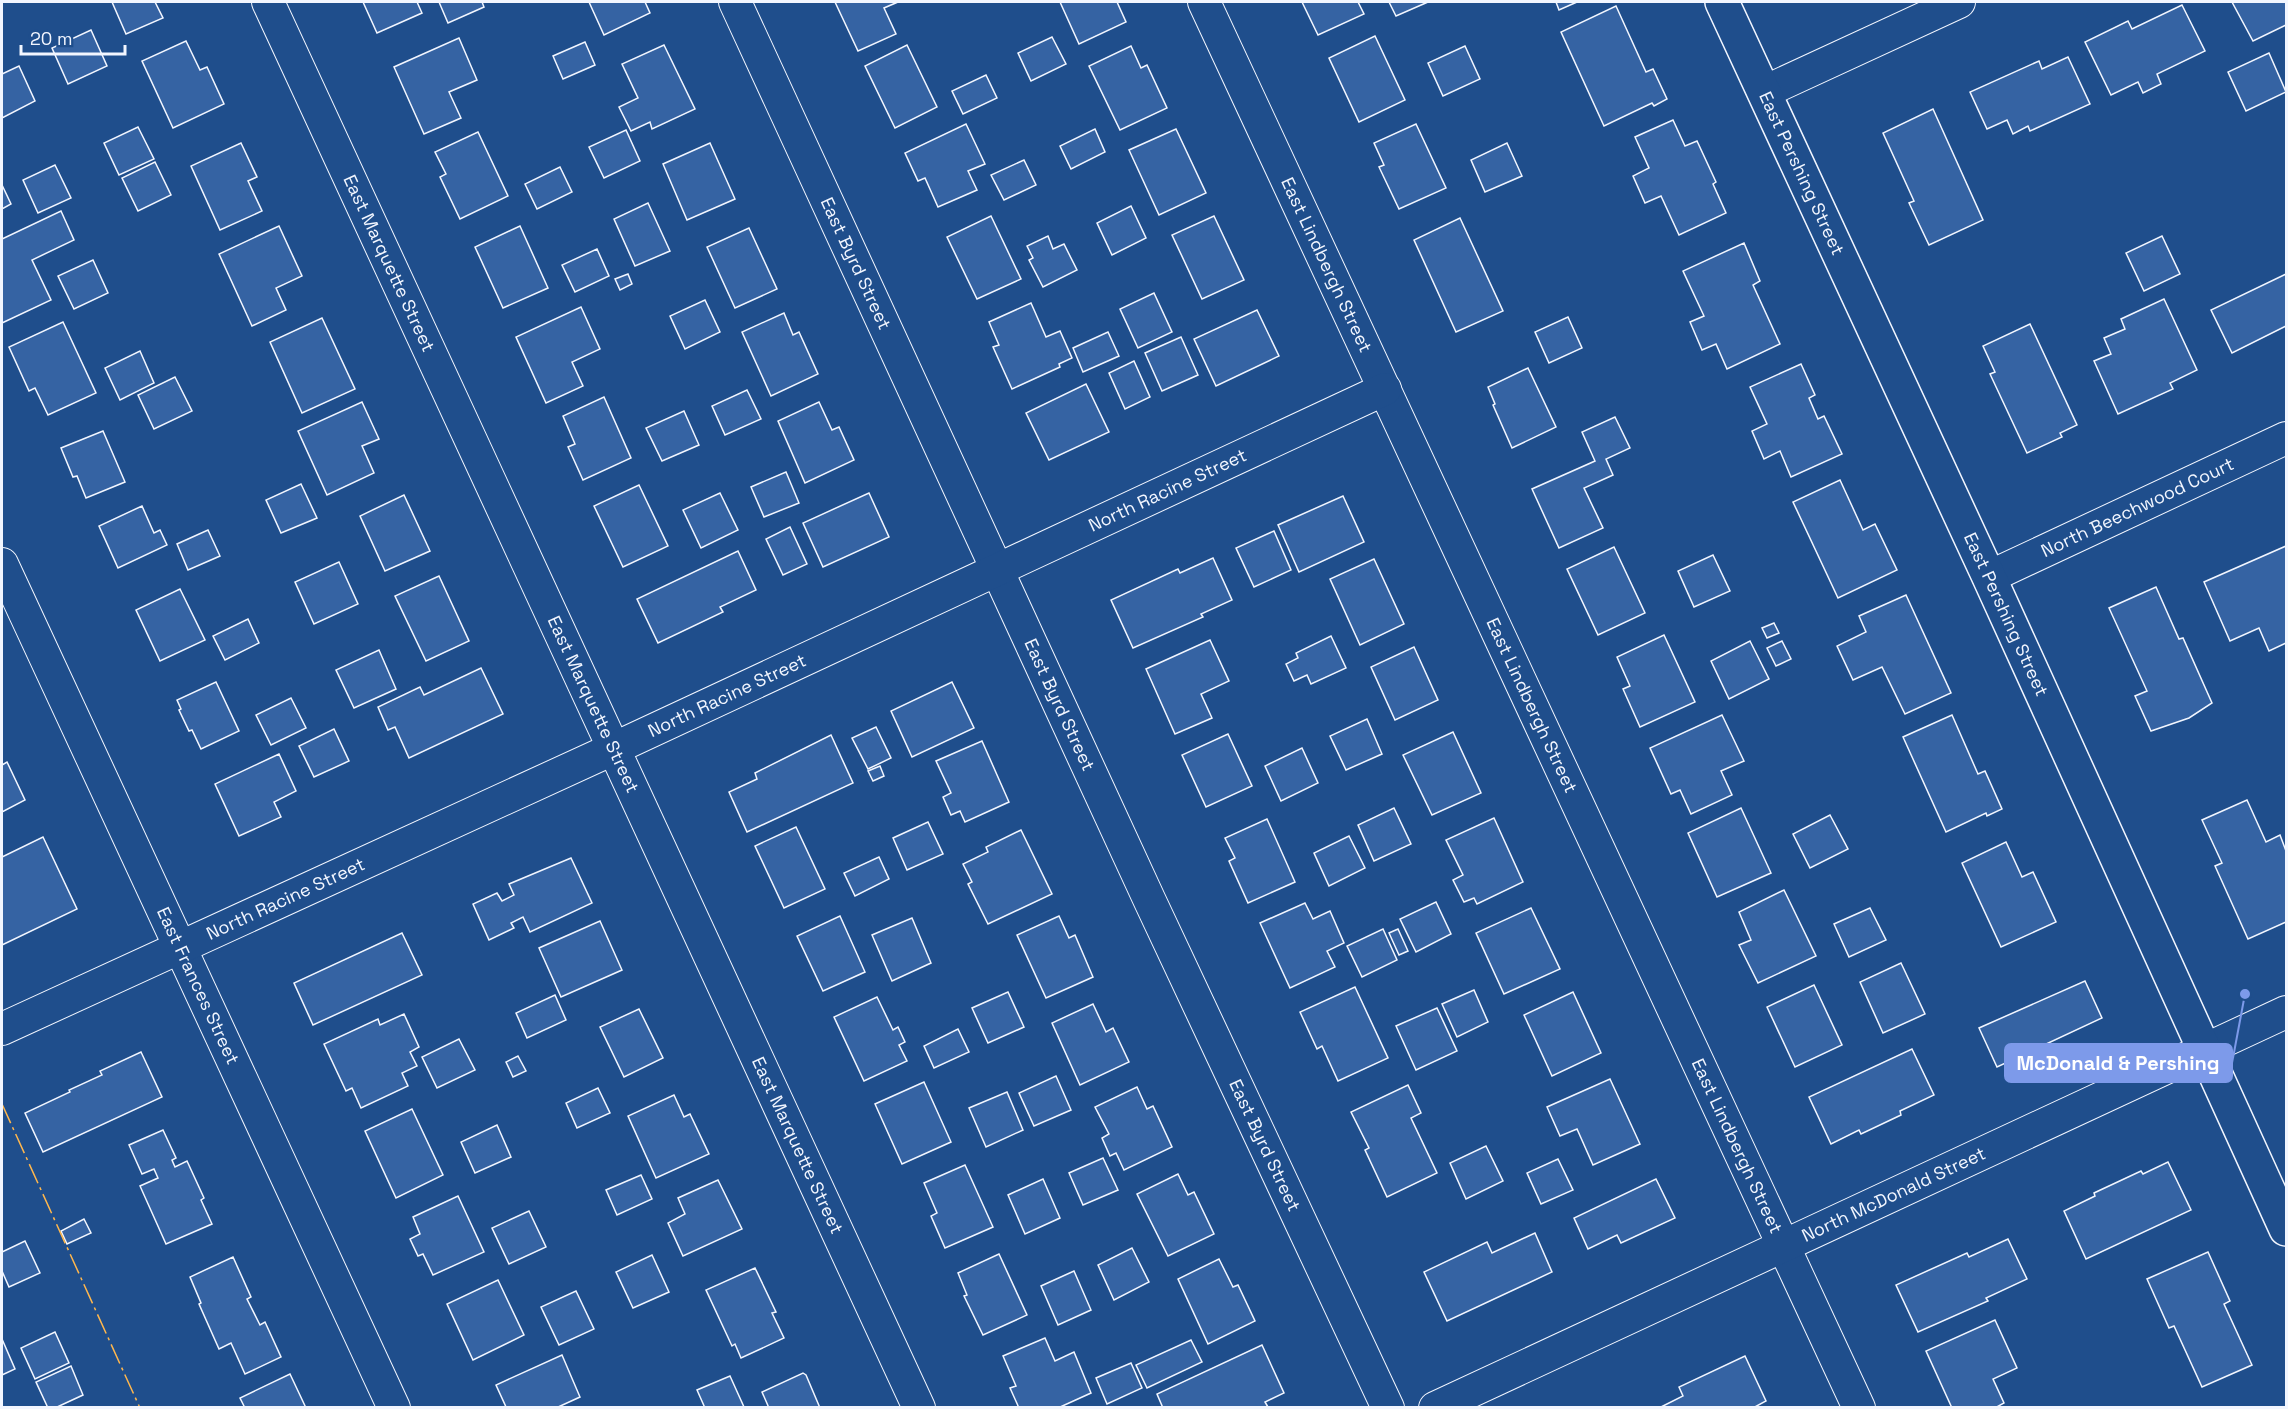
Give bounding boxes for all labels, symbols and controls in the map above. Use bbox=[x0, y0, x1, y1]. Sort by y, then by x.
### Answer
scale bar bbox=[21, 18, 124, 56]
text: 20 m bbox=[30, 27, 73, 50]
street label: East Pershing Street bbox=[1754, 88, 1850, 259]
street label: East Marquette Street bbox=[339, 171, 440, 355]
street label: East Lindbergh Street bbox=[1276, 173, 1378, 356]
street label: East Byrd Street bbox=[816, 193, 897, 333]
street label: North Racine Street bbox=[1085, 443, 1250, 537]
street label: North Beechwood Court bbox=[2037, 452, 2237, 562]
street label: East Pershing Street bbox=[1959, 529, 2054, 700]
street label: East Marquette Street bbox=[543, 612, 645, 796]
street label: East Lindbergh Street bbox=[1481, 614, 1583, 796]
street label: East Byrd Street bbox=[1019, 635, 1100, 774]
street label: North Racine Street bbox=[644, 649, 810, 742]
street label: North Racine Street bbox=[202, 852, 368, 945]
street label: East Frances Street bbox=[152, 903, 245, 1068]
callout: McDonald & Pershing bbox=[2005, 1044, 2232, 1082]
text: McDonald & Pershing bbox=[2016, 1050, 2220, 1076]
street label: East Marquette Street bbox=[747, 1053, 849, 1237]
street label: East Lindbergh Street bbox=[1687, 1055, 1788, 1237]
street label: East Byrd Street bbox=[1224, 1075, 1306, 1215]
street label: North McDonald Street bbox=[1798, 1141, 1989, 1247]

